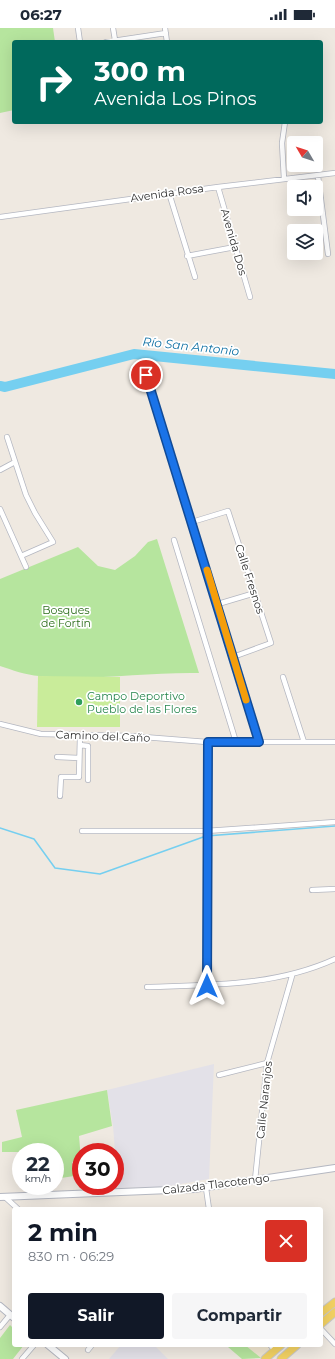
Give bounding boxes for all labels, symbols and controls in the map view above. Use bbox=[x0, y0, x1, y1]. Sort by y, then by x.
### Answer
text: 06:27 bbox=[20, 5, 62, 24]
text: 300 m bbox=[94, 54, 186, 88]
icon: right bbox=[28, 56, 80, 108]
text: Avenida Los Pinos bbox=[94, 88, 257, 110]
north arrow bbox=[287, 136, 323, 172]
map controls bbox=[287, 136, 323, 260]
button: sound bbox=[287, 180, 323, 216]
street label: Avenida Rosa bbox=[129, 181, 205, 205]
street label: Avenida Dos bbox=[218, 207, 250, 278]
button: layers bbox=[287, 224, 323, 260]
water label: Río San Antonio bbox=[142, 333, 241, 359]
pin bbox=[129, 358, 163, 392]
icon: arrive bbox=[135, 364, 157, 386]
street label: Calle Fresnos bbox=[232, 542, 268, 616]
park label: Bosques de Fortín bbox=[41, 603, 91, 630]
place label: Campo Deportivo Pueblo de las Flores bbox=[87, 689, 198, 716]
marker: Campo Deportivo Pueblo de las Flores bbox=[74, 697, 84, 707]
street label: Camino del Caño bbox=[56, 727, 151, 745]
position arrow bbox=[186, 965, 228, 1007]
street label: Calle Naranjos bbox=[253, 1060, 275, 1140]
speed limit sign: 30 bbox=[72, 1143, 124, 1195]
text: 22 bbox=[26, 1152, 50, 1176]
street label: Calzada Tlacotengo bbox=[162, 1170, 270, 1198]
text: km/h bbox=[25, 1172, 51, 1185]
text: 2 min bbox=[28, 1218, 98, 1247]
button: close bbox=[265, 1220, 307, 1262]
text: 830 m · 06:29 bbox=[28, 1248, 114, 1264]
button: Salir bbox=[28, 1293, 164, 1339]
button: Compartir bbox=[172, 1293, 307, 1339]

